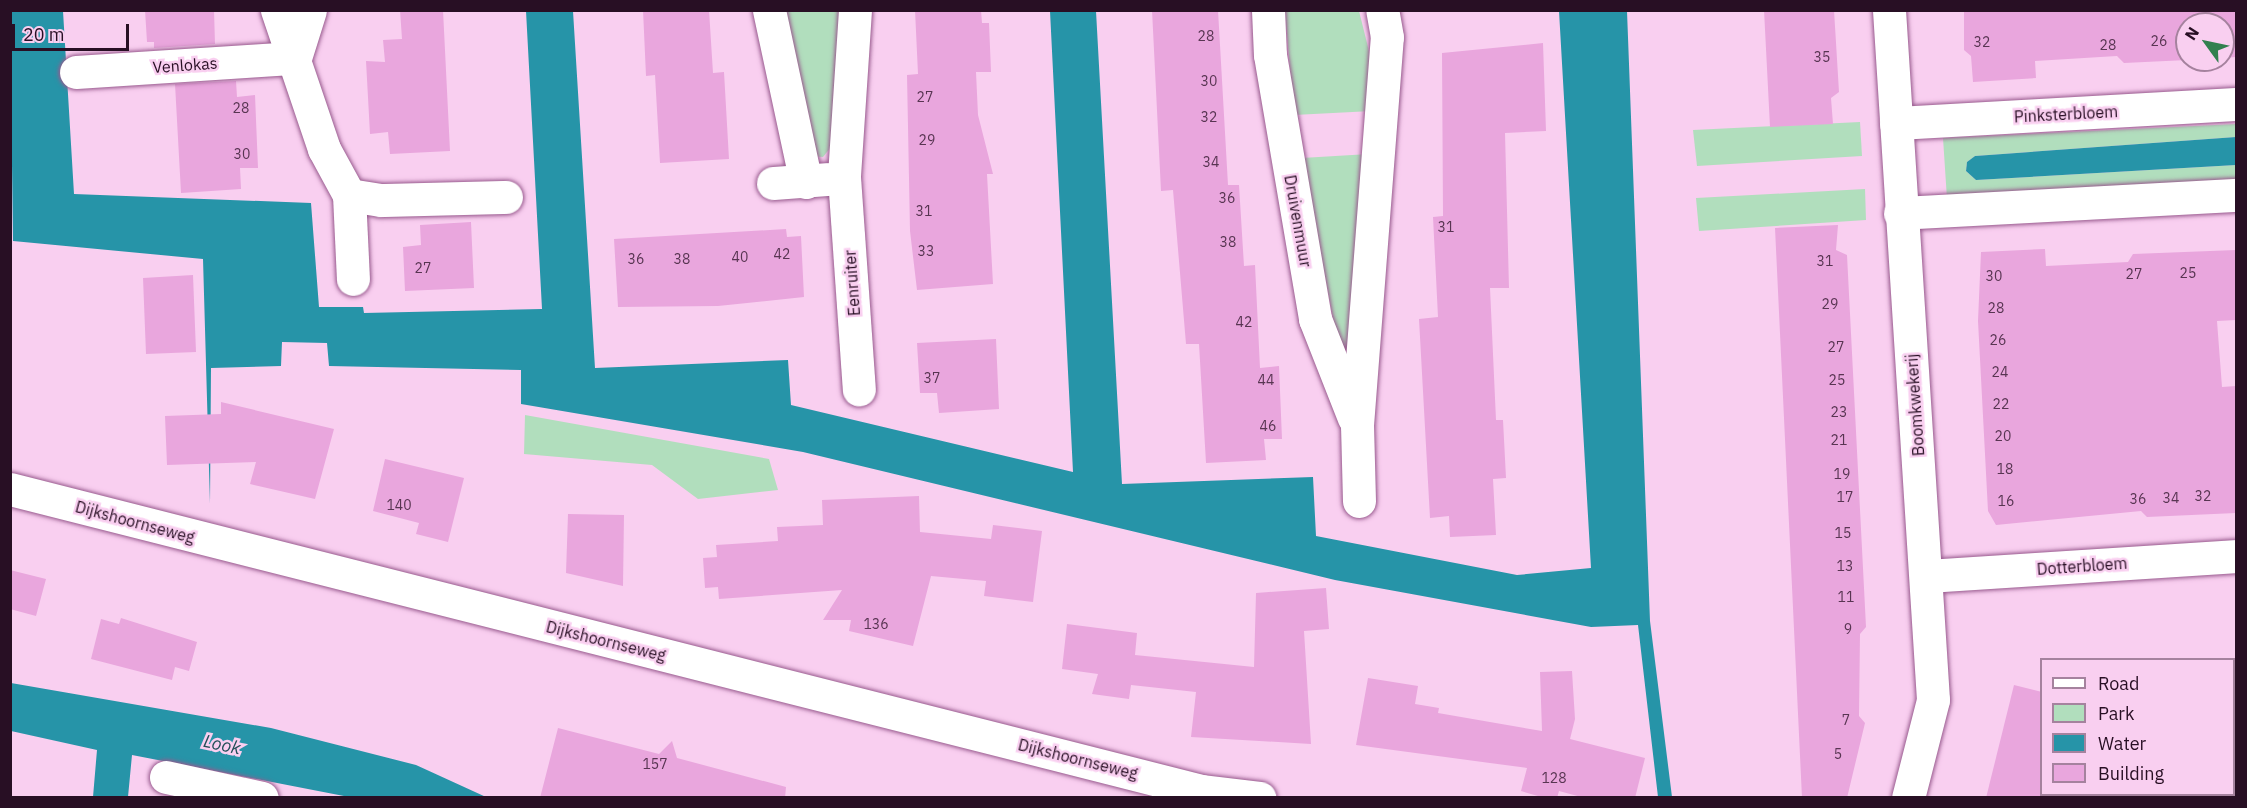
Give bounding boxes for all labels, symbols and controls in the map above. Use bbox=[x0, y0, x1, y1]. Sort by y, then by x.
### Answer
scale bar bbox=[15, 12, 132, 50]
north arrow bbox=[2175, 12, 2235, 72]
text: 20 m bbox=[23, 23, 65, 46]
text: N bbox=[2180, 23, 2203, 44]
house number: 28 bbox=[1198, 28, 1214, 44]
house number: 26 bbox=[2151, 33, 2167, 49]
house number: 32 bbox=[1974, 34, 1990, 50]
house number: 28 bbox=[2100, 37, 2116, 53]
house number: 35 bbox=[1814, 49, 1830, 65]
street label: Venlokas bbox=[152, 53, 218, 77]
house number: 30 bbox=[1201, 73, 1217, 89]
house number: 27 bbox=[917, 89, 933, 105]
house number: 28 bbox=[233, 100, 249, 116]
street label: Pinksterbloem bbox=[2013, 102, 2119, 126]
house number: 32 bbox=[1201, 109, 1217, 125]
house number: 29 bbox=[919, 132, 935, 148]
house number: 30 bbox=[234, 146, 250, 162]
house number: 34 bbox=[1203, 154, 1219, 170]
street label: Druivenmuur bbox=[1280, 173, 1316, 269]
house number: 36 bbox=[1219, 190, 1235, 206]
house number: 31 bbox=[916, 203, 932, 219]
house number: 31 bbox=[1438, 219, 1454, 235]
house number: 38 bbox=[1220, 234, 1236, 250]
house number: 33 bbox=[918, 243, 934, 259]
house number: 42 bbox=[774, 246, 790, 262]
house number: 40 bbox=[732, 249, 748, 265]
street label: Eenruiter bbox=[840, 249, 864, 317]
house number: 36 bbox=[628, 251, 644, 267]
house number: 38 bbox=[674, 251, 690, 267]
house number: 31 bbox=[1817, 253, 1833, 269]
house number: 27 bbox=[415, 260, 431, 276]
house number: 25 bbox=[2180, 265, 2196, 281]
house number: 27 bbox=[2126, 266, 2142, 282]
house number: 30 bbox=[1986, 268, 2002, 284]
house number: 29 bbox=[1822, 296, 1838, 312]
house number: 28 bbox=[1988, 300, 2004, 316]
house number: 42 bbox=[1236, 314, 1252, 330]
house number: 26 bbox=[1990, 332, 2006, 348]
house number: 27 bbox=[1828, 339, 1844, 355]
street label: Boomkwekerij bbox=[1902, 353, 1928, 457]
house number: 24 bbox=[1992, 364, 2008, 380]
house number: 37 bbox=[924, 370, 940, 386]
house number: 44 bbox=[1258, 372, 1274, 388]
house number: 25 bbox=[1829, 372, 1845, 388]
house number: 22 bbox=[1993, 396, 2009, 412]
house number: 23 bbox=[1831, 404, 1847, 420]
house number: 46 bbox=[1260, 418, 1276, 434]
house number: 20 bbox=[1995, 428, 2011, 444]
house number: 21 bbox=[1831, 432, 1847, 448]
house number: 18 bbox=[1997, 461, 2013, 477]
house number: 19 bbox=[1834, 466, 1850, 482]
house number: 32 bbox=[2195, 488, 2211, 504]
house number: 17 bbox=[1837, 489, 1853, 505]
house number: 34 bbox=[2163, 490, 2179, 506]
house number: 36 bbox=[2130, 491, 2146, 507]
house number: 16 bbox=[1998, 493, 2014, 509]
street label: Dijkshoornseweg bbox=[73, 497, 197, 547]
house number: 140 bbox=[386, 497, 412, 513]
house number: 15 bbox=[1835, 525, 1851, 541]
street label: Dotterbloem bbox=[2036, 553, 2128, 579]
house number: 13 bbox=[1837, 558, 1853, 574]
house number: 11 bbox=[1838, 589, 1854, 605]
house number: 136 bbox=[863, 616, 889, 632]
street label: Dijkshoornseweg bbox=[544, 617, 668, 665]
house number: 9 bbox=[1844, 621, 1852, 637]
legend bbox=[2040, 658, 2235, 796]
text: Road bbox=[2098, 672, 2139, 695]
text: Park bbox=[2098, 702, 2134, 725]
house number: 7 bbox=[1842, 712, 1850, 728]
water label: Look bbox=[201, 731, 243, 759]
text: Water bbox=[2098, 732, 2146, 755]
street label: Dijkshoornseweg bbox=[1016, 735, 1140, 783]
house number: 5 bbox=[1834, 746, 1842, 762]
house number: 157 bbox=[642, 756, 668, 772]
text: Building bbox=[2098, 762, 2164, 785]
house number: 128 bbox=[1541, 770, 1567, 786]

